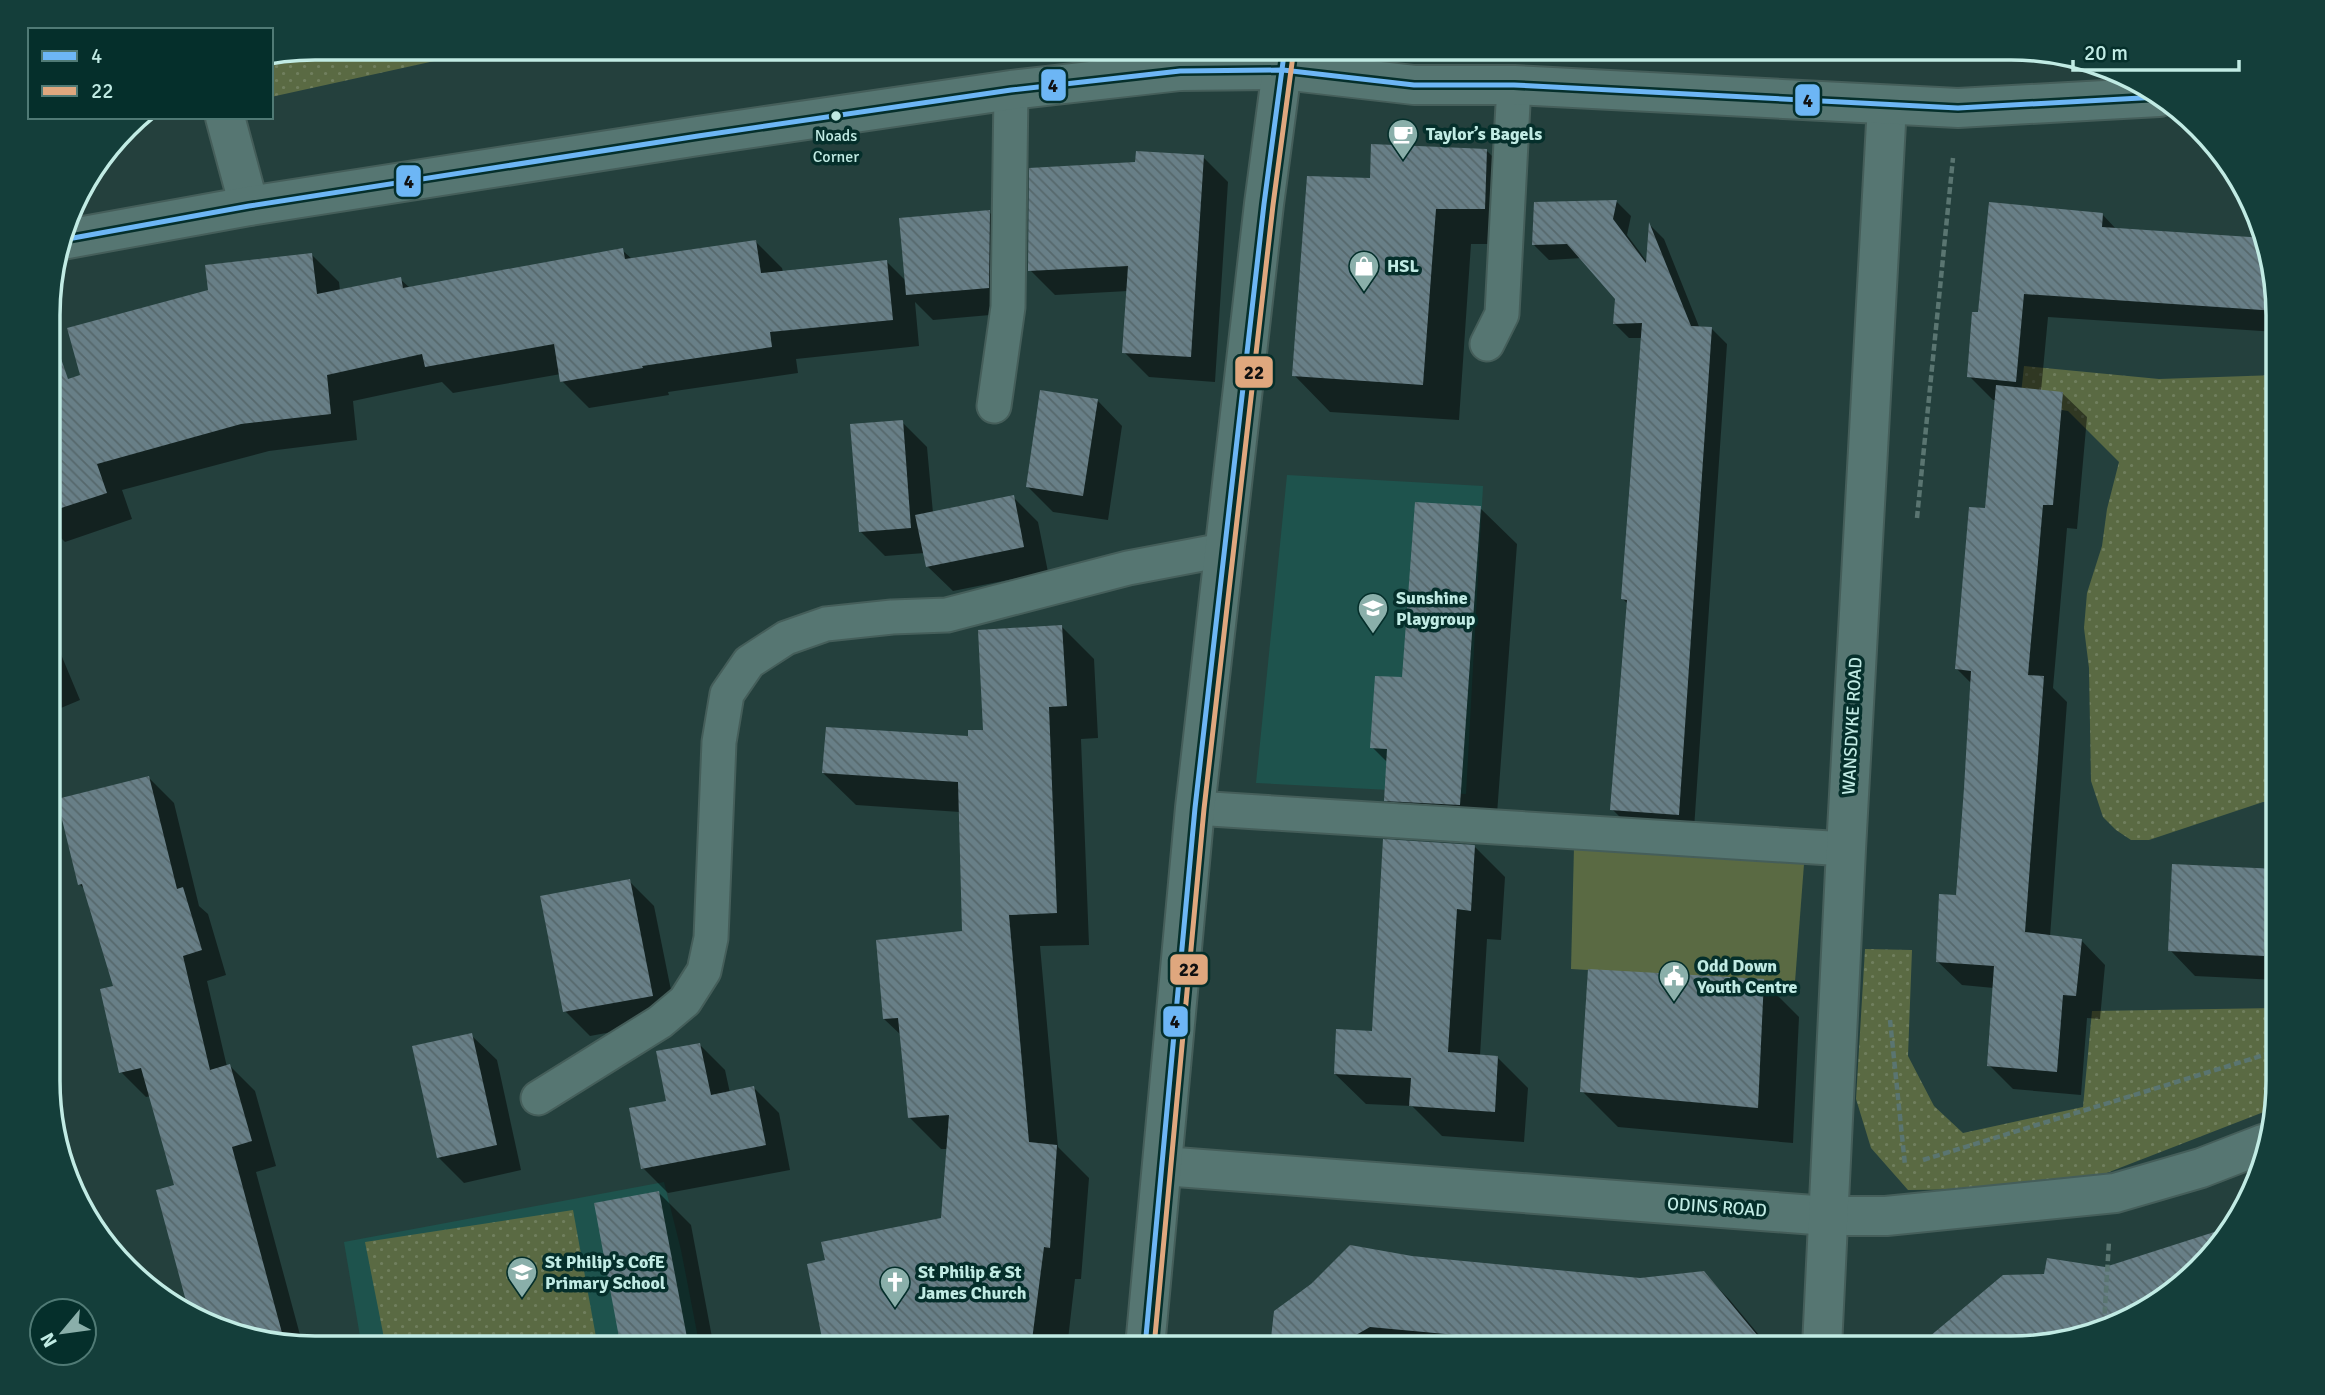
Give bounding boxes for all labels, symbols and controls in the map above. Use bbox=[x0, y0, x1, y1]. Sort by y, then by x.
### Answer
legend bbox=[28, 28, 273, 119]
scale bar bbox=[2073, 28, 2239, 72]
text: 20 m bbox=[2084, 40, 2128, 66]
text: 4 bbox=[91, 43, 102, 69]
line badge: 4 bbox=[1040, 68, 1067, 102]
text: 4 bbox=[1048, 74, 1058, 98]
text: 22 bbox=[91, 78, 114, 104]
line badge: 4 bbox=[1794, 83, 1821, 117]
text: 4 bbox=[1803, 89, 1813, 113]
marker: Noads Corner bbox=[829, 109, 843, 123]
cafe icon: Taylor’s Bagels bbox=[1386, 117, 1420, 161]
place label: Taylor’s Bagels bbox=[1426, 123, 1542, 145]
place label: Noads Corner bbox=[813, 126, 859, 167]
line badge: 4 bbox=[395, 164, 422, 198]
text: 4 bbox=[404, 170, 414, 194]
shop icon: HSL bbox=[1347, 249, 1381, 293]
place label: HSL bbox=[1387, 255, 1419, 277]
line badge: 22 bbox=[1234, 355, 1274, 389]
text: 22 bbox=[1244, 361, 1264, 385]
place label: Sunshine Playgroup bbox=[1396, 587, 1476, 630]
school or university icon: Sunshine Playgroup bbox=[1356, 591, 1390, 635]
street label: WANSDYKE ROAD bbox=[1837, 656, 1867, 796]
line badge: 22 bbox=[1169, 953, 1209, 986]
place label: Odd Down Youth Centre bbox=[1696, 955, 1798, 998]
text: 22 bbox=[1179, 958, 1199, 982]
public building icon: Odd Down Youth Centre bbox=[1657, 959, 1691, 1003]
line badge: 4 bbox=[1162, 1005, 1189, 1038]
text: 4 bbox=[1170, 1010, 1180, 1034]
street label: ODINS ROAD bbox=[1666, 1193, 1768, 1221]
place label: St Philip's CofE Primary School bbox=[545, 1251, 666, 1294]
school or university icon: St Philip's CofE Primary School bbox=[505, 1255, 539, 1299]
place label: St Philip & St James Church bbox=[918, 1261, 1027, 1304]
church icon: St Philip & St James Church bbox=[878, 1265, 912, 1309]
north arrow bbox=[28, 1297, 98, 1367]
text: N bbox=[35, 1328, 63, 1351]

